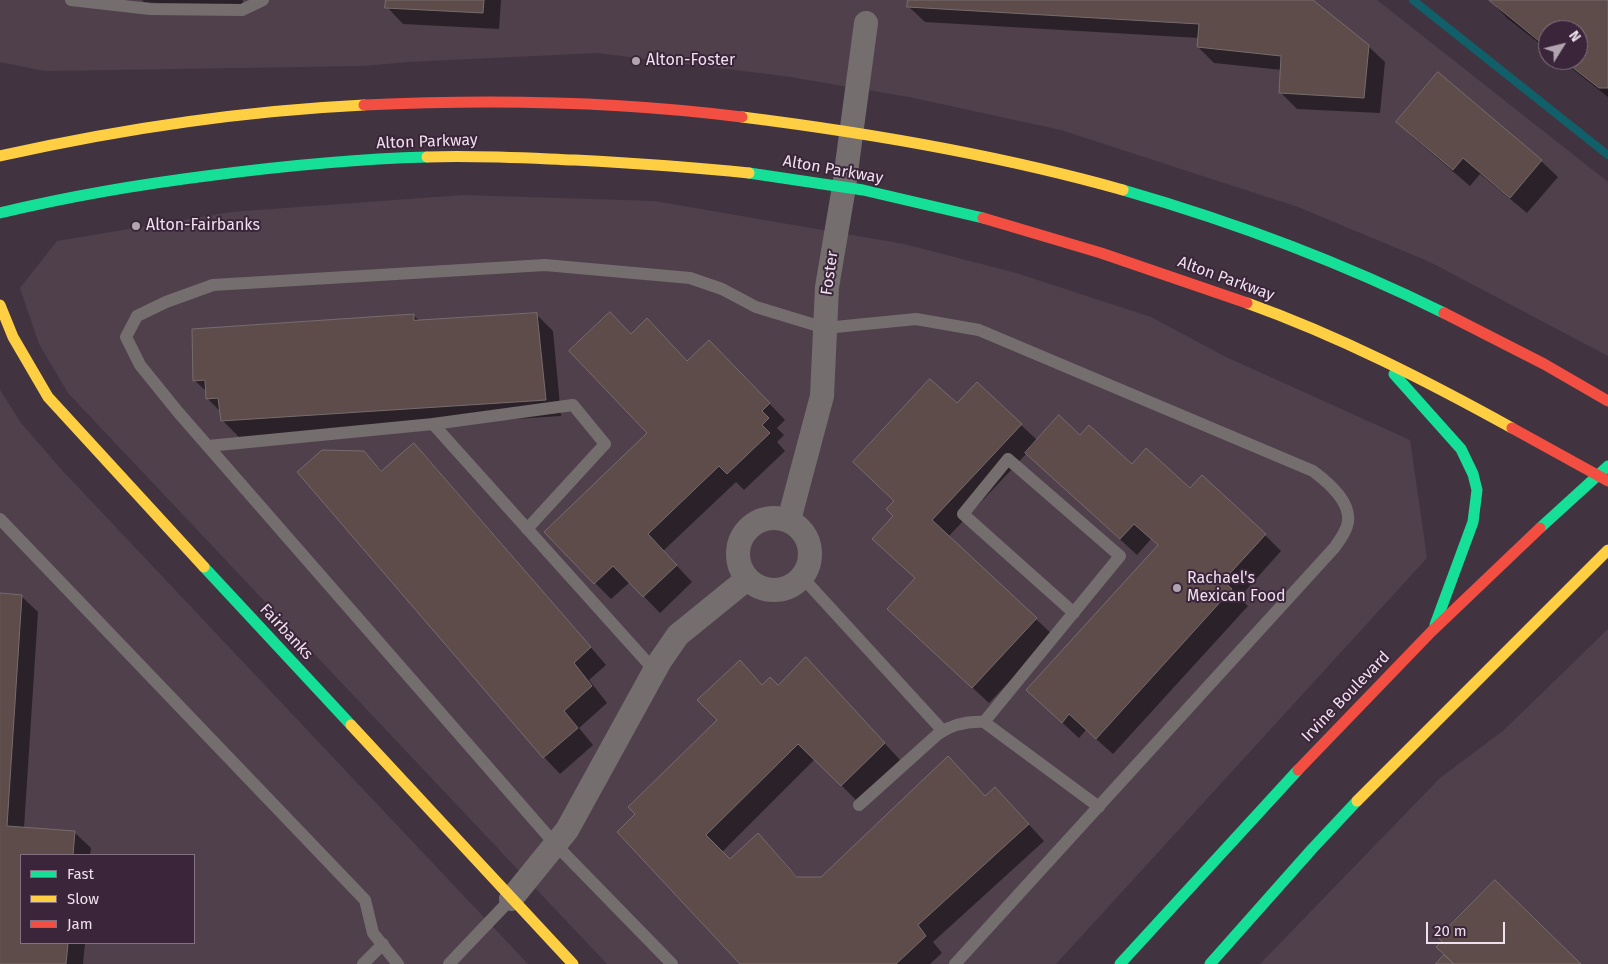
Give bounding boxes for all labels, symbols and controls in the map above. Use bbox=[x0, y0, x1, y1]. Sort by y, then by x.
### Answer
north arrow bbox=[1538, 20, 1588, 70]
text: N bbox=[1565, 28, 1584, 45]
place label: Alton-Foster bbox=[646, 51, 735, 71]
marker: Alton-Foster bbox=[630, 55, 642, 67]
street label: Alton Parkway bbox=[376, 131, 478, 153]
street label: Alton Parkway bbox=[781, 152, 885, 188]
place label: Alton-Fairbanks bbox=[146, 216, 260, 236]
marker: Alton-Fairbanks bbox=[130, 220, 142, 232]
street label: Foster bbox=[817, 250, 843, 296]
street label: Alton Parkway bbox=[1175, 253, 1277, 305]
place label: Rachael's Mexican Food bbox=[1187, 569, 1286, 607]
marker: Rachael's Mexican Food bbox=[1171, 582, 1183, 594]
street label: Fairbanks bbox=[255, 600, 317, 664]
street label: Irvine Boulevard bbox=[1298, 648, 1394, 746]
legend bbox=[20, 854, 195, 944]
text: Fast bbox=[67, 865, 94, 883]
text: Slow bbox=[67, 890, 99, 908]
scale bar bbox=[1428, 912, 1507, 944]
text: Jam bbox=[67, 915, 93, 933]
text: 20 m bbox=[1434, 922, 1467, 940]

